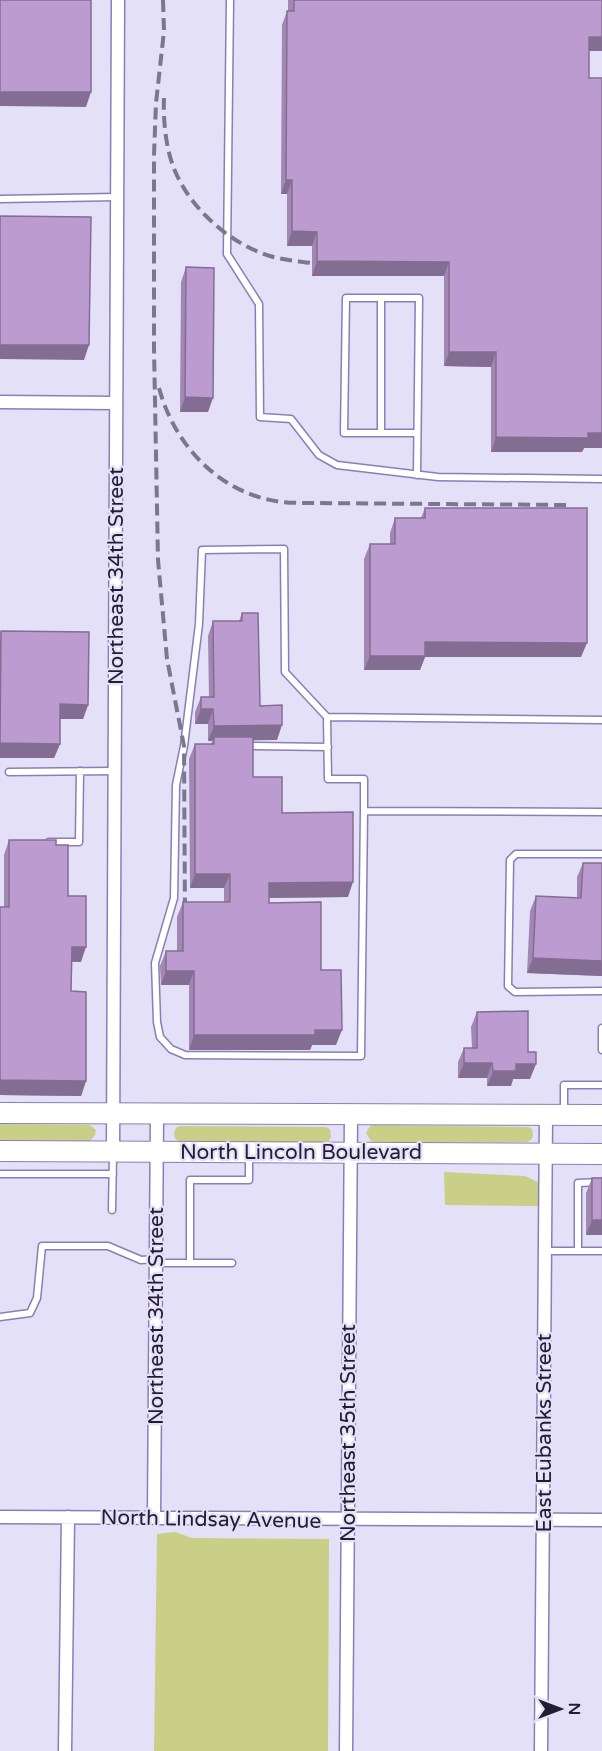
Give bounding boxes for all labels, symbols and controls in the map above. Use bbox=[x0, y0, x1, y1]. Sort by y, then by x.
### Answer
street label: Northeast 34th Street bbox=[104, 467, 129, 685]
street label: North Lincoln Boulevard bbox=[180, 1140, 422, 1165]
street label: Northeast 34th Street bbox=[144, 1207, 169, 1425]
street label: Northeast 35th Street bbox=[336, 1324, 361, 1542]
street label: East Eubanks Street bbox=[532, 1333, 557, 1533]
street label: North Lindsay Avenue bbox=[100, 1505, 322, 1534]
north arrow bbox=[530, 1679, 590, 1739]
text: N bbox=[564, 1703, 584, 1715]

